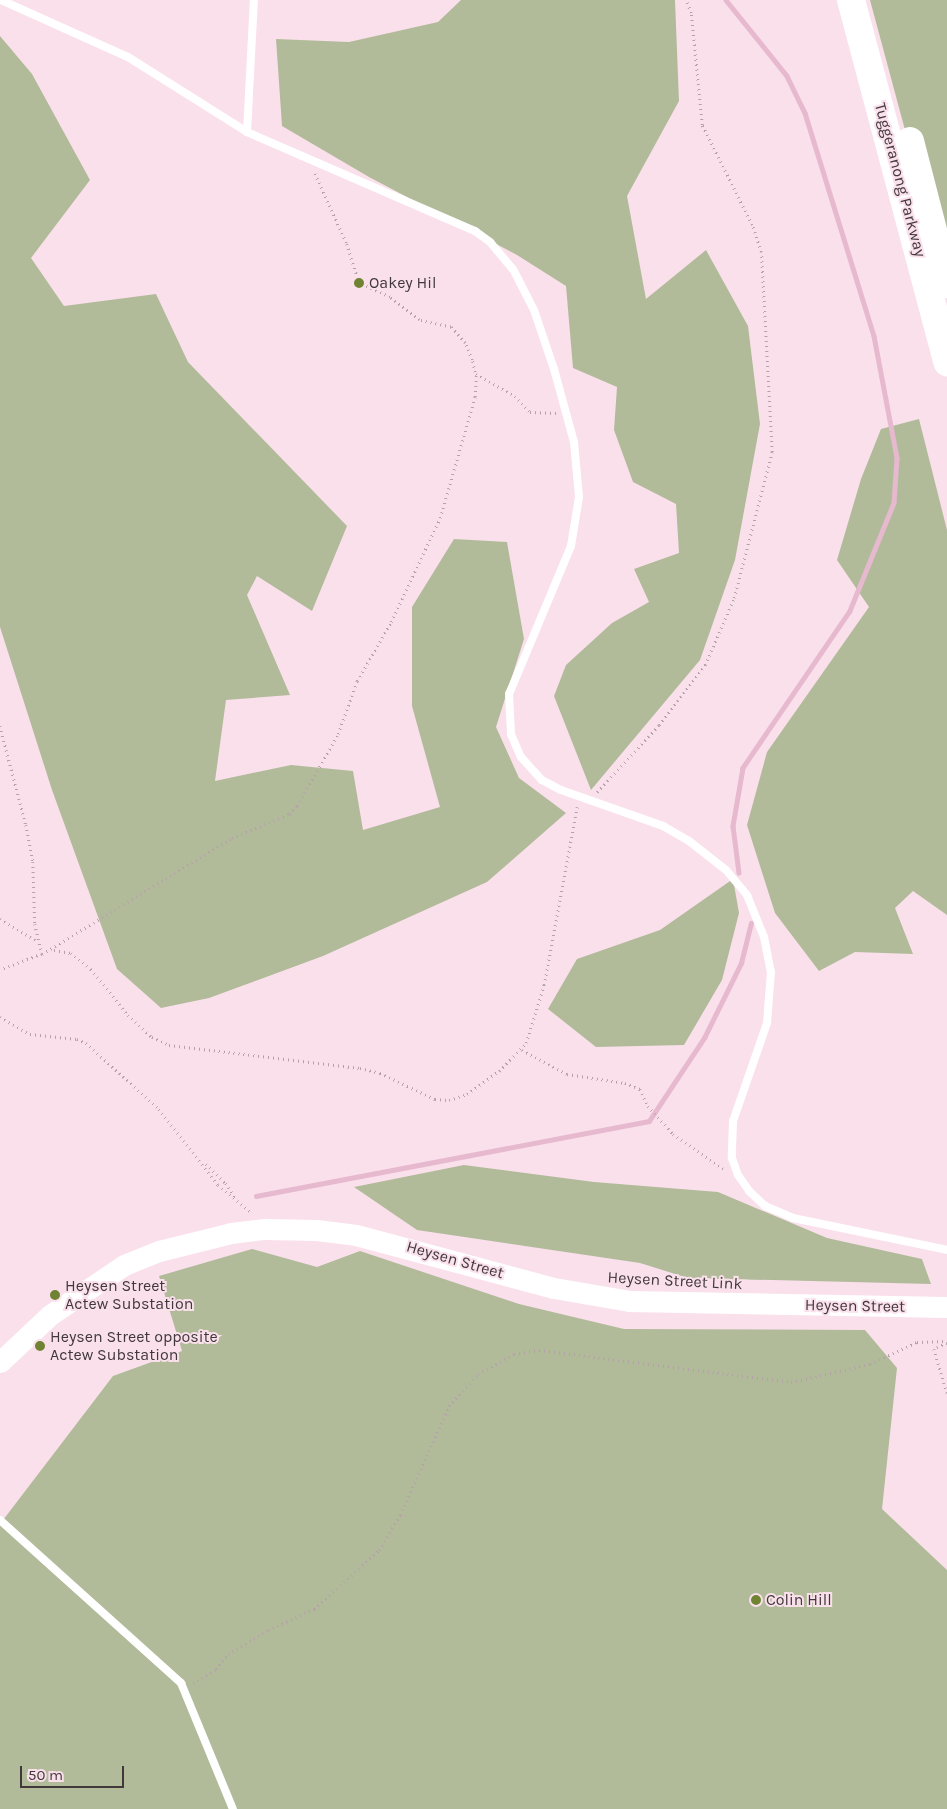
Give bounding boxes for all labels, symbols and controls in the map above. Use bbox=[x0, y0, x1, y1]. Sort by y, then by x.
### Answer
street label: Tuggeranong Parkway bbox=[870, 101, 930, 259]
place label: Oakey Hil bbox=[369, 273, 437, 293]
marker: Oakey Hil bbox=[353, 277, 365, 289]
street label: Heysen Street bbox=[404, 1237, 506, 1283]
street label: Heysen Street Link bbox=[607, 1268, 743, 1294]
place label: Heysen Street Actew Substation bbox=[65, 1276, 193, 1314]
marker: Heysen Street Actew Substation bbox=[49, 1289, 61, 1301]
street label: Heysen Street bbox=[805, 1296, 905, 1316]
place label: Heysen Street opposite Actew Substation bbox=[50, 1327, 218, 1365]
marker: Heysen Street opposite Actew Substation bbox=[34, 1340, 46, 1352]
place label: Colin Hill bbox=[766, 1590, 832, 1610]
marker: Colin Hill bbox=[750, 1594, 762, 1606]
scale bar bbox=[22, 1756, 126, 1788]
text: 50 m bbox=[28, 1766, 63, 1784]

